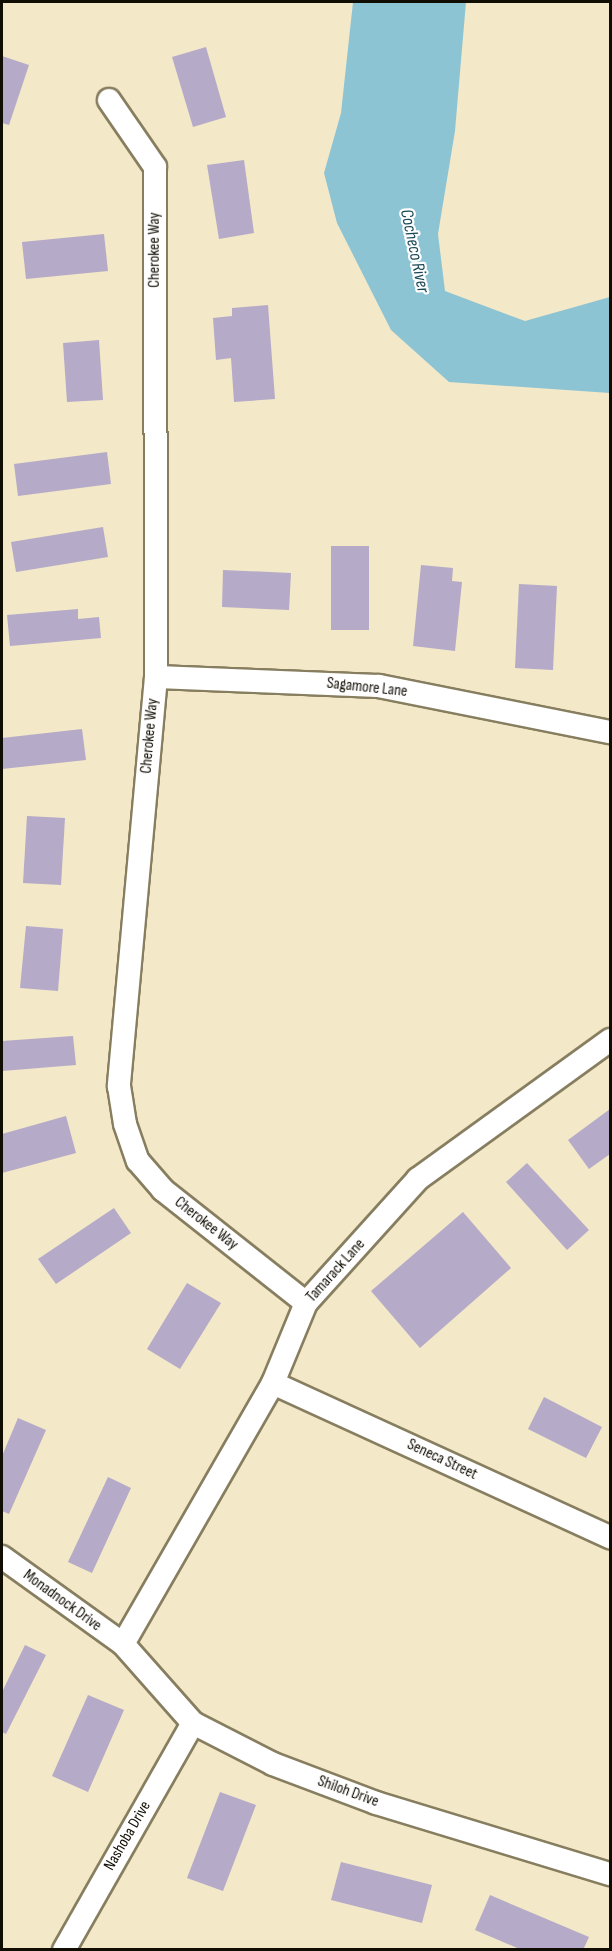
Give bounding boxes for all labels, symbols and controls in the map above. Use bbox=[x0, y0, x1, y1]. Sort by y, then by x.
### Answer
water label: Cocheco River bbox=[395, 207, 433, 295]
street label: Cherokee Way bbox=[145, 212, 165, 288]
street label: Sagamore Lane bbox=[326, 674, 408, 702]
street label: Cherokee Way bbox=[137, 698, 163, 774]
street label: Cherokee Way bbox=[170, 1193, 242, 1255]
street label: Tamarack Lane bbox=[302, 1235, 370, 1307]
street label: Seneca Street bbox=[404, 1435, 480, 1485]
street label: Monadnock Drive bbox=[19, 1566, 105, 1636]
street label: Shiloh Drive bbox=[315, 1772, 381, 1812]
street label: Nashoba Drive bbox=[100, 1798, 156, 1874]

